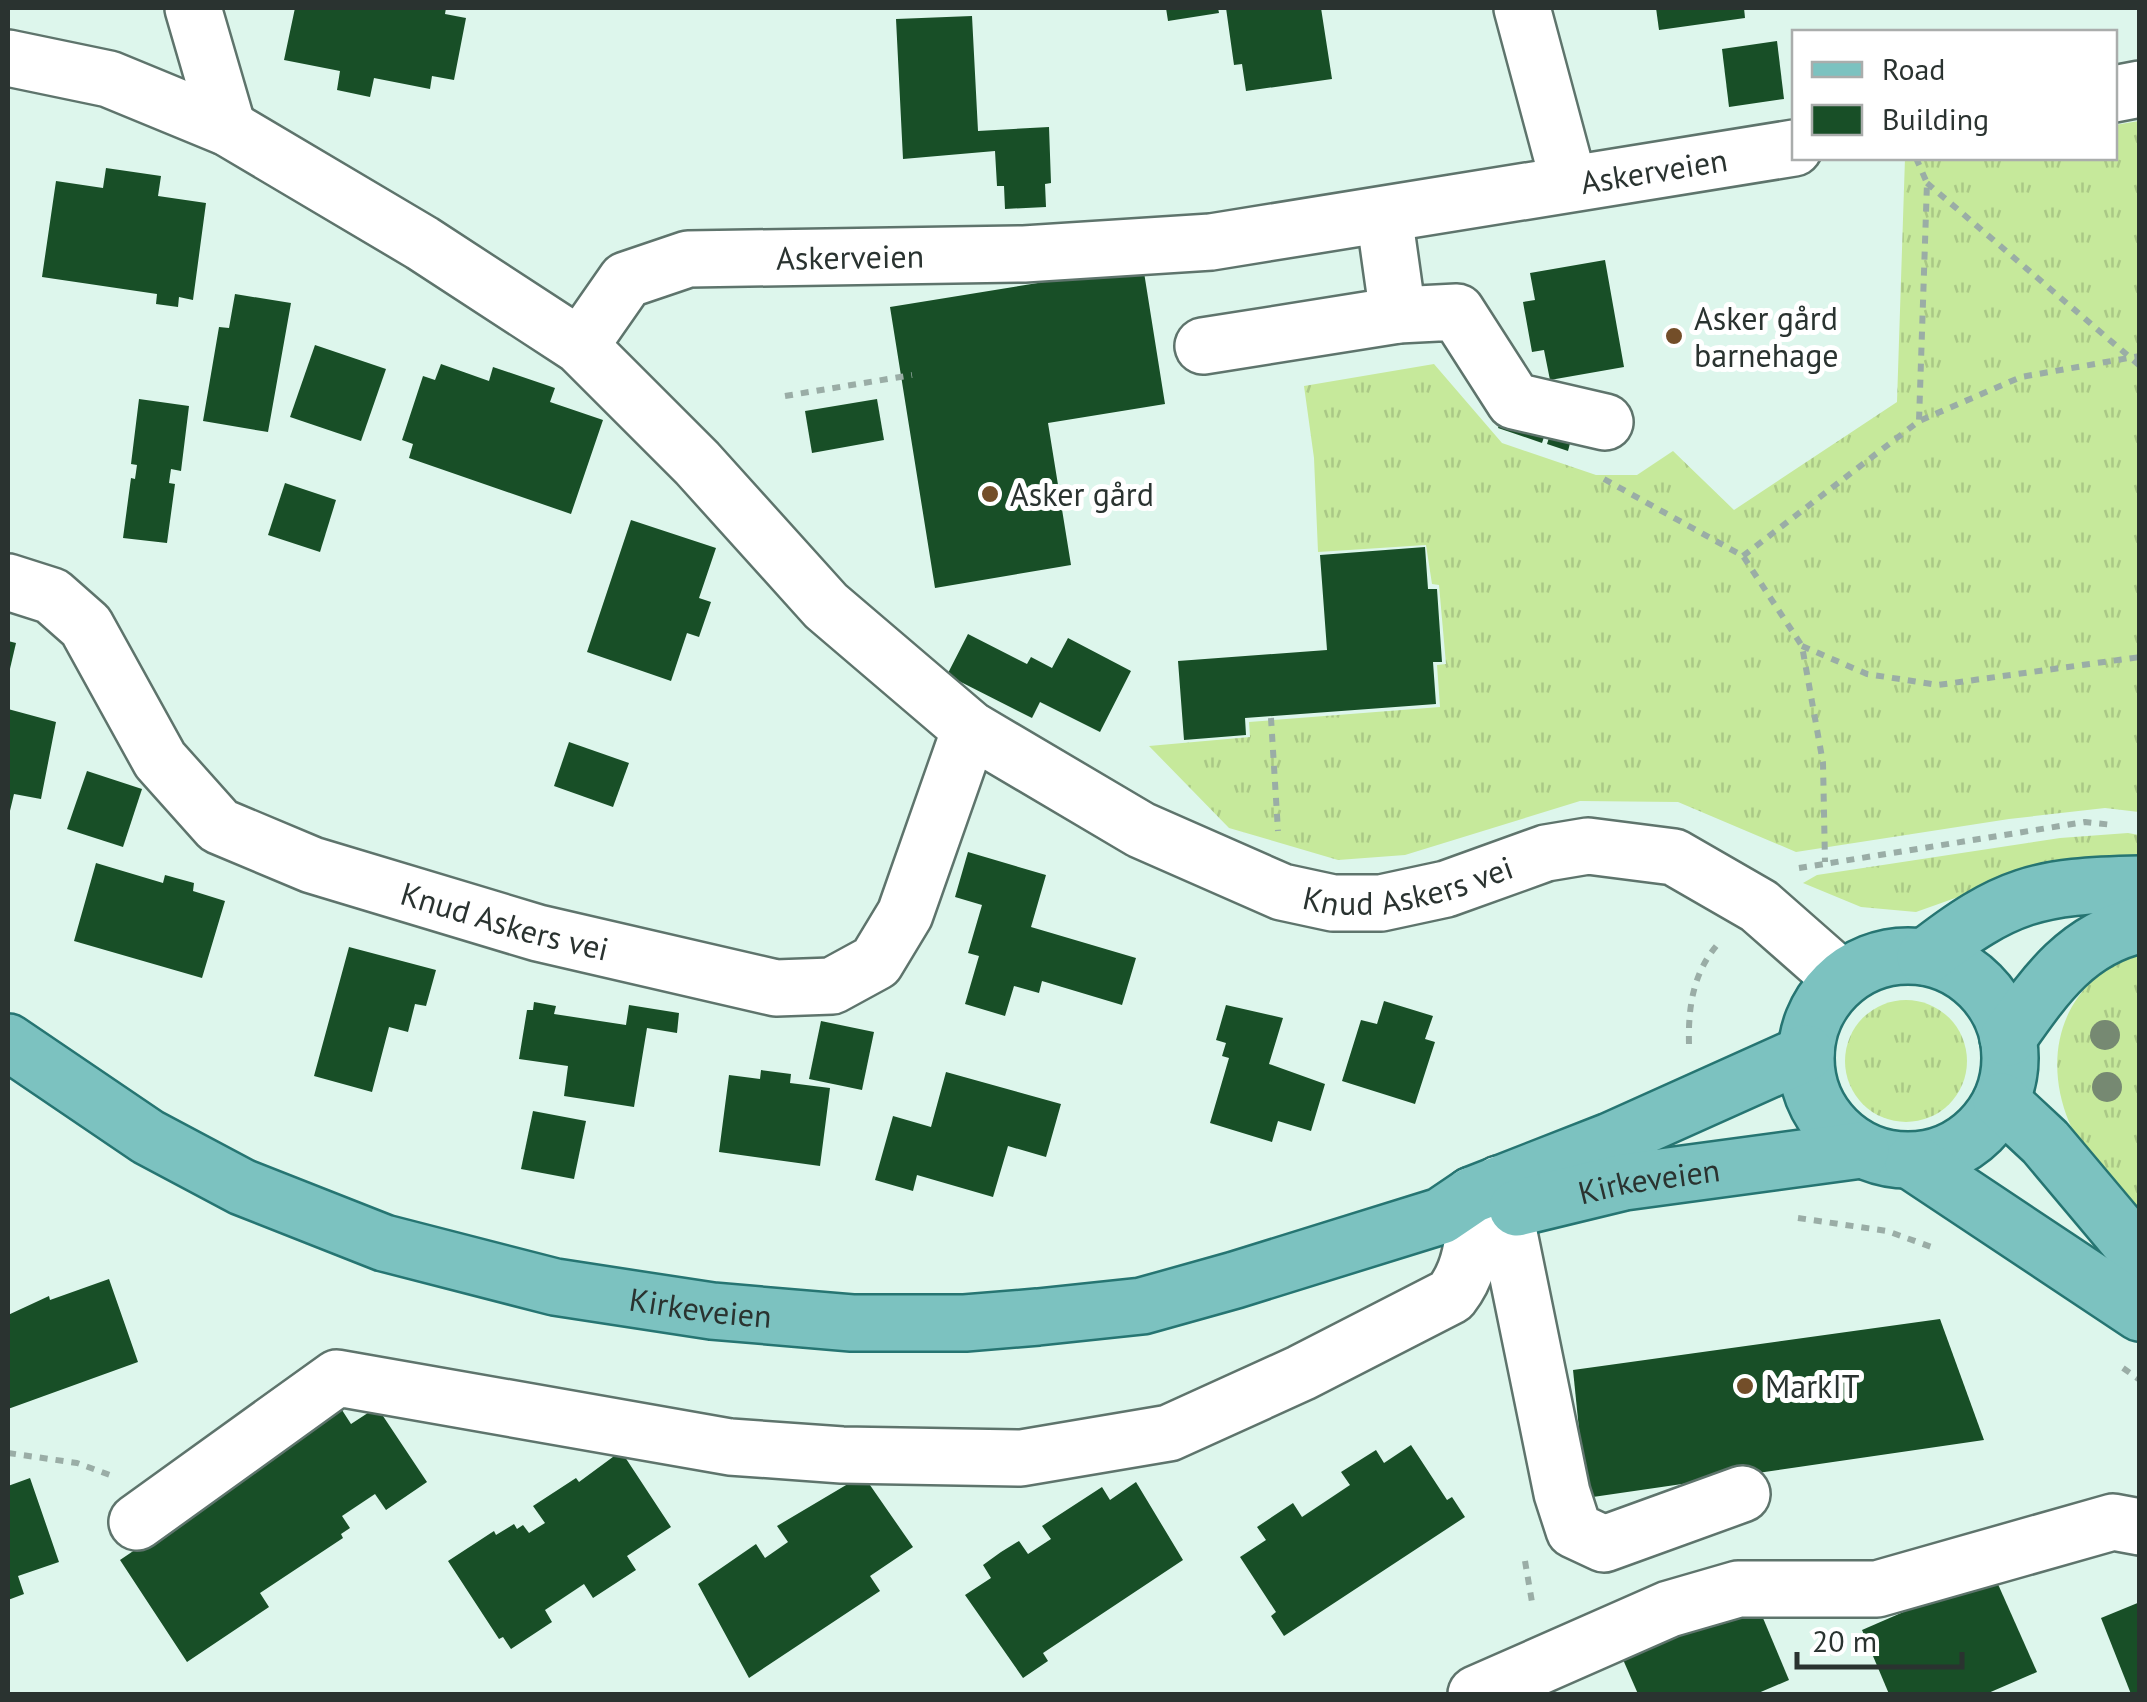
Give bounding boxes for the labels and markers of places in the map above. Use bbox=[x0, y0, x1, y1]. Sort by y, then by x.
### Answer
place label: Asker gård barnehage bbox=[1694, 297, 1839, 376]
marker: Asker gård barnehage bbox=[1663, 325, 1685, 347]
place label: Asker gård bbox=[1010, 473, 1154, 515]
marker: Asker gård bbox=[979, 483, 1001, 505]
place label: MarkIT bbox=[1765, 1365, 1860, 1407]
marker: MarkIT bbox=[1734, 1375, 1756, 1397]

